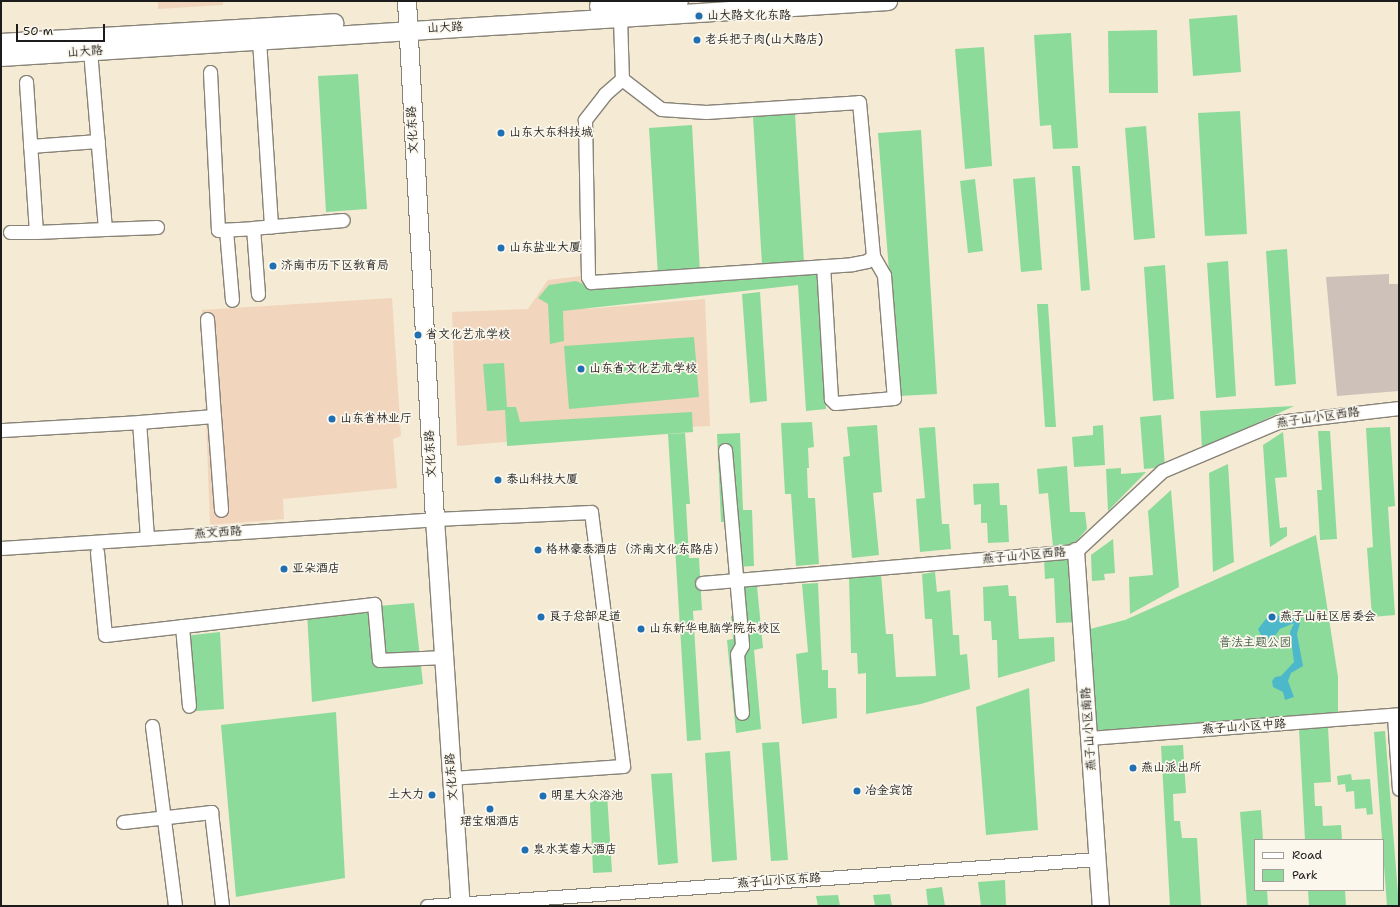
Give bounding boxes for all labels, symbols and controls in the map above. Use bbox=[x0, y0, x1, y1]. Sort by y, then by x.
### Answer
place label: 山大路文化东路 bbox=[707, 9, 791, 23]
marker: 山大路文化东路 bbox=[694, 11, 704, 21]
scale bar bbox=[18, 16, 107, 42]
street label: 山大路 bbox=[427, 20, 463, 36]
text: 50 m bbox=[23, 23, 53, 39]
place label: 老兵把子肉(山大路店) bbox=[705, 33, 823, 47]
marker: 老兵把子肉(山大路店) bbox=[692, 35, 702, 45]
street label: 山大路 bbox=[67, 44, 103, 60]
street label: 文化东路 bbox=[405, 106, 421, 154]
place label: 山东大东科技城 bbox=[509, 126, 593, 140]
marker: 山东大东科技城 bbox=[496, 128, 506, 138]
place label: 山东盐业大厦 bbox=[509, 241, 581, 255]
marker: 山东盐业大厦 bbox=[496, 243, 506, 253]
place label: 济南市历下区教育局 bbox=[281, 259, 389, 273]
marker: 济南市历下区教育局 bbox=[268, 261, 278, 271]
place label: 省文化艺术学校 bbox=[426, 328, 510, 342]
marker: 省文化艺术学校 bbox=[413, 330, 423, 340]
place label: 山东省文化艺术学校 bbox=[589, 362, 697, 376]
marker: 山东省文化艺术学校 bbox=[576, 364, 586, 374]
street label: 燕子山小区西路 bbox=[1275, 405, 1361, 431]
place label: 山东省林业厅 bbox=[340, 412, 412, 426]
marker: 山东省林业厅 bbox=[327, 414, 337, 424]
street label: 文化东路 bbox=[423, 430, 439, 478]
place label: 泰山科技大厦 bbox=[506, 473, 578, 487]
marker: 泰山科技大厦 bbox=[493, 475, 503, 485]
street label: 燕文西路 bbox=[194, 524, 242, 542]
place label: 格林豪泰酒店（济南文化东路店） bbox=[546, 543, 726, 557]
marker: 格林豪泰酒店（济南文化东路店） bbox=[533, 545, 543, 555]
street label: 燕子山小区西路 bbox=[982, 545, 1066, 567]
place label: 亚朵酒店 bbox=[292, 562, 340, 576]
marker: 亚朵酒店 bbox=[279, 564, 289, 574]
place label: 良子总部足道 bbox=[549, 610, 621, 624]
place label: 燕子山社区居委会 bbox=[1280, 610, 1376, 624]
marker: 良子总部足道 bbox=[536, 612, 546, 622]
marker: 燕子山社区居委会 bbox=[1267, 612, 1277, 622]
place label: 山东新华电脑学院东校区 bbox=[649, 622, 781, 636]
marker: 山东新华电脑学院东校区 bbox=[636, 624, 646, 634]
park label: 普法主题公园 bbox=[1219, 636, 1291, 650]
street label: 燕子山小区南路 bbox=[1079, 687, 1099, 771]
street label: 燕子山小区中路 bbox=[1202, 717, 1286, 737]
street label: 文化东路 bbox=[443, 753, 461, 801]
place label: 燕山派出所 bbox=[1141, 761, 1201, 775]
marker: 燕山派出所 bbox=[1128, 763, 1138, 773]
place label: 冶金宾馆 bbox=[865, 784, 913, 798]
marker: 冶金宾馆 bbox=[852, 786, 862, 796]
place label: 土大力 bbox=[388, 788, 424, 802]
place label: 明星大众浴池 bbox=[551, 789, 623, 803]
marker: 土大力 bbox=[427, 790, 437, 800]
marker: 明星大众浴池 bbox=[538, 791, 548, 801]
marker: 珺宝烟酒店 bbox=[485, 804, 495, 814]
place label: 珺宝烟酒店 bbox=[460, 815, 520, 829]
legend bbox=[1254, 839, 1384, 891]
place label: 泉水芙蓉大酒店 bbox=[533, 843, 617, 857]
marker: 泉水芙蓉大酒店 bbox=[520, 845, 530, 855]
text: Road bbox=[1292, 847, 1322, 863]
text: Park bbox=[1292, 867, 1318, 883]
street label: 燕子山小区东路 bbox=[737, 871, 821, 891]

